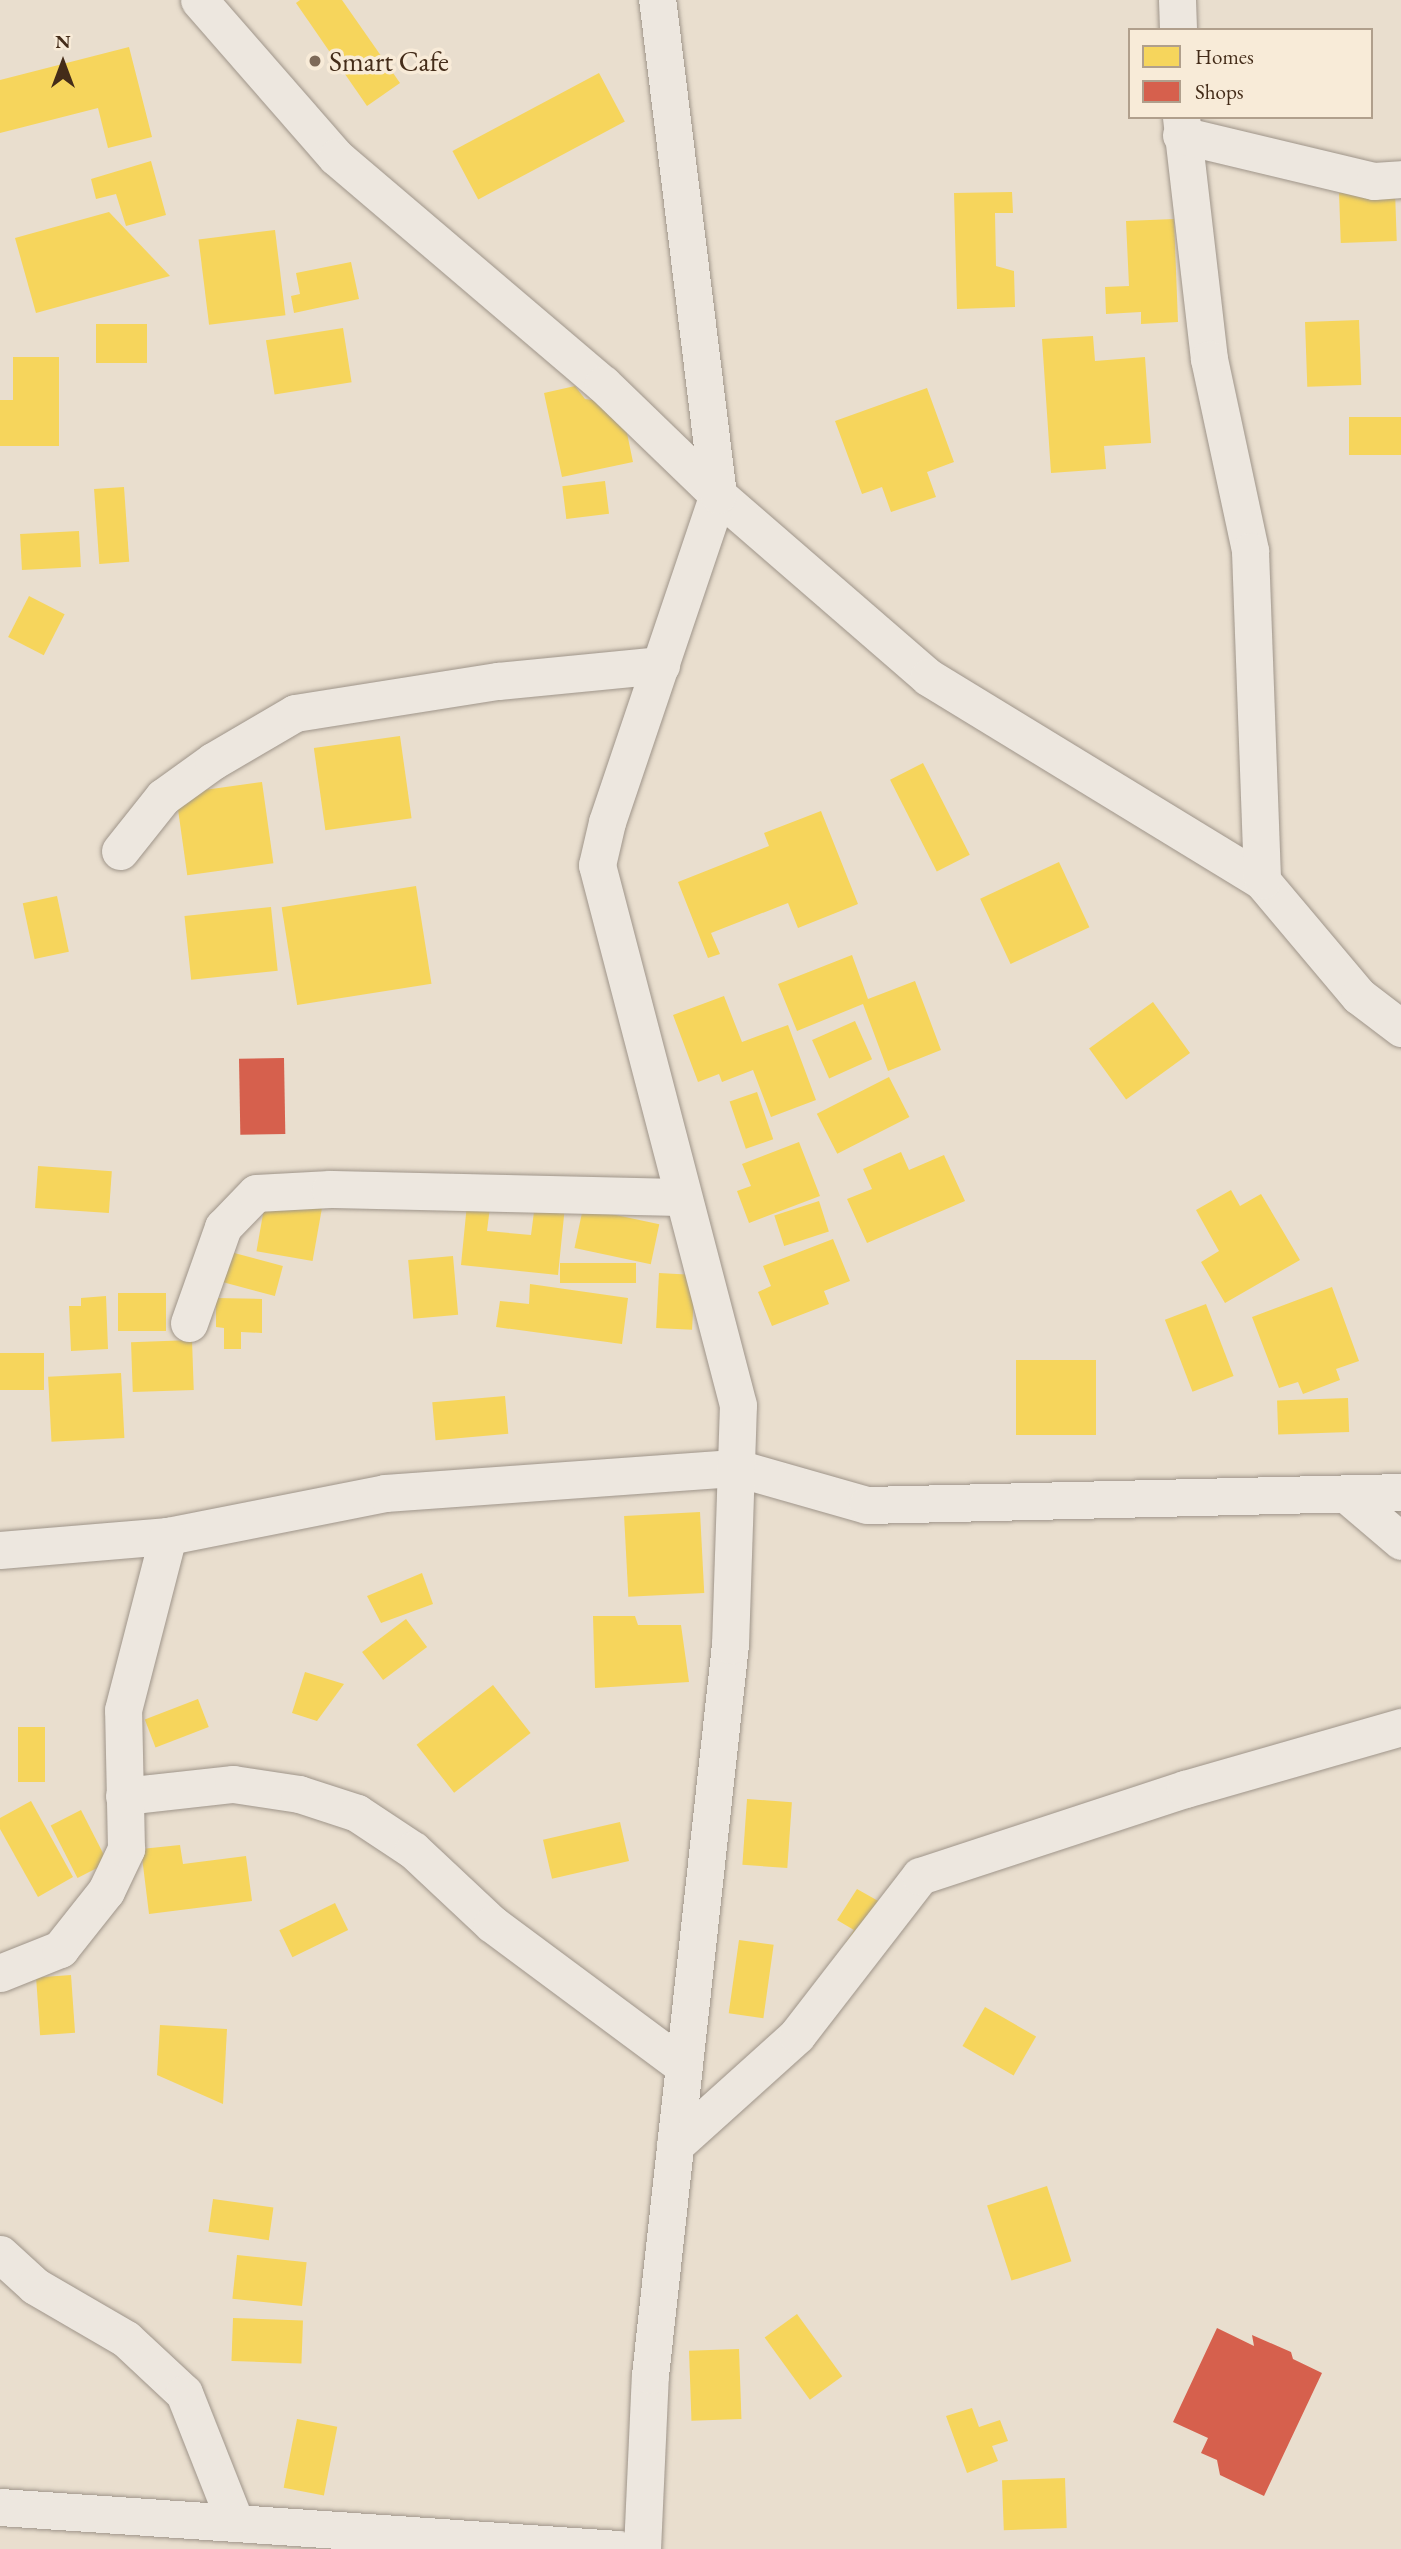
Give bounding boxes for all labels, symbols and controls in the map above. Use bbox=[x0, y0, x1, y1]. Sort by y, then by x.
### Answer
north arrow bbox=[28, 28, 98, 98]
legend bbox=[1128, 28, 1373, 119]
text: N bbox=[55, 29, 71, 54]
text: Homes bbox=[1195, 43, 1254, 70]
place label: Smart Cafe bbox=[329, 44, 449, 78]
marker: Smart Cafe bbox=[307, 53, 323, 69]
text: Shops bbox=[1195, 78, 1244, 105]

